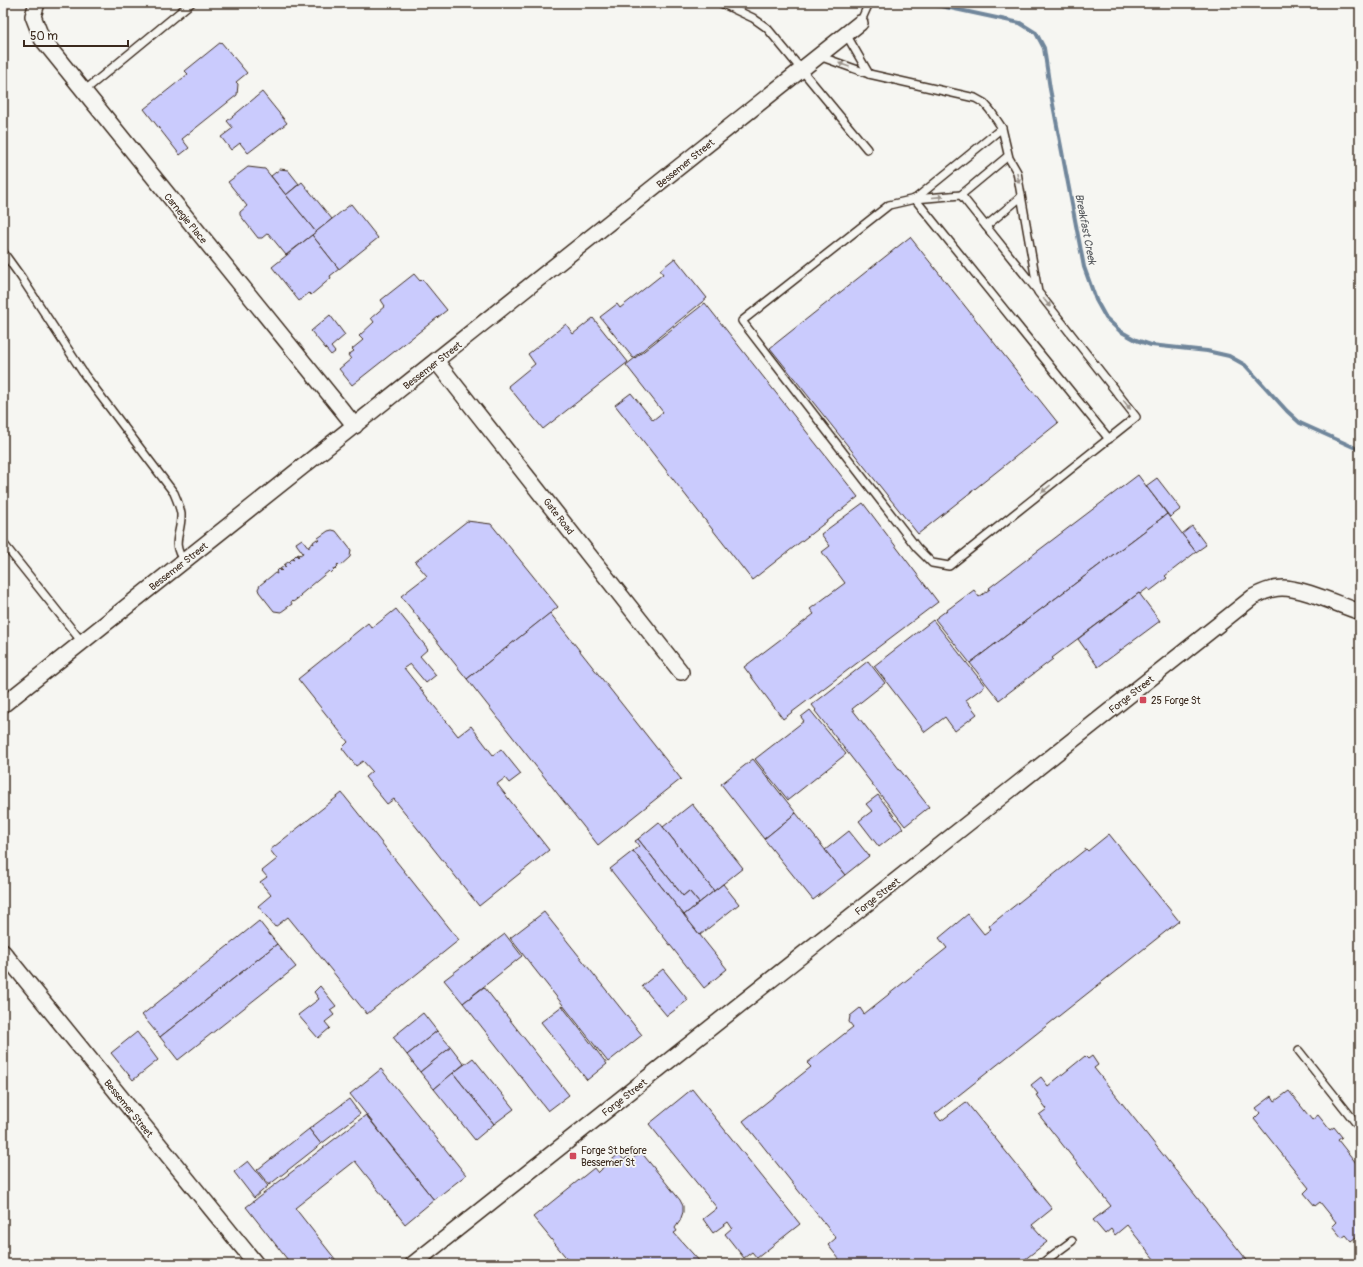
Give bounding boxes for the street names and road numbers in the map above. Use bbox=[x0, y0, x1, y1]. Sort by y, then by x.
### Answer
street label: Bessemer Street bbox=[654, 136, 718, 191]
street label: Carnegie Place bbox=[161, 191, 209, 246]
street label: Bessemer Street bbox=[401, 339, 465, 392]
street label: Gate Road bbox=[540, 496, 576, 537]
street label: Bessemer Street bbox=[147, 540, 211, 593]
street label: Forge Street bbox=[1107, 673, 1157, 716]
street label: Forge Street bbox=[853, 875, 903, 918]
street label: Forge Street bbox=[600, 1076, 650, 1119]
street label: Bessemer Street bbox=[101, 1077, 156, 1141]

